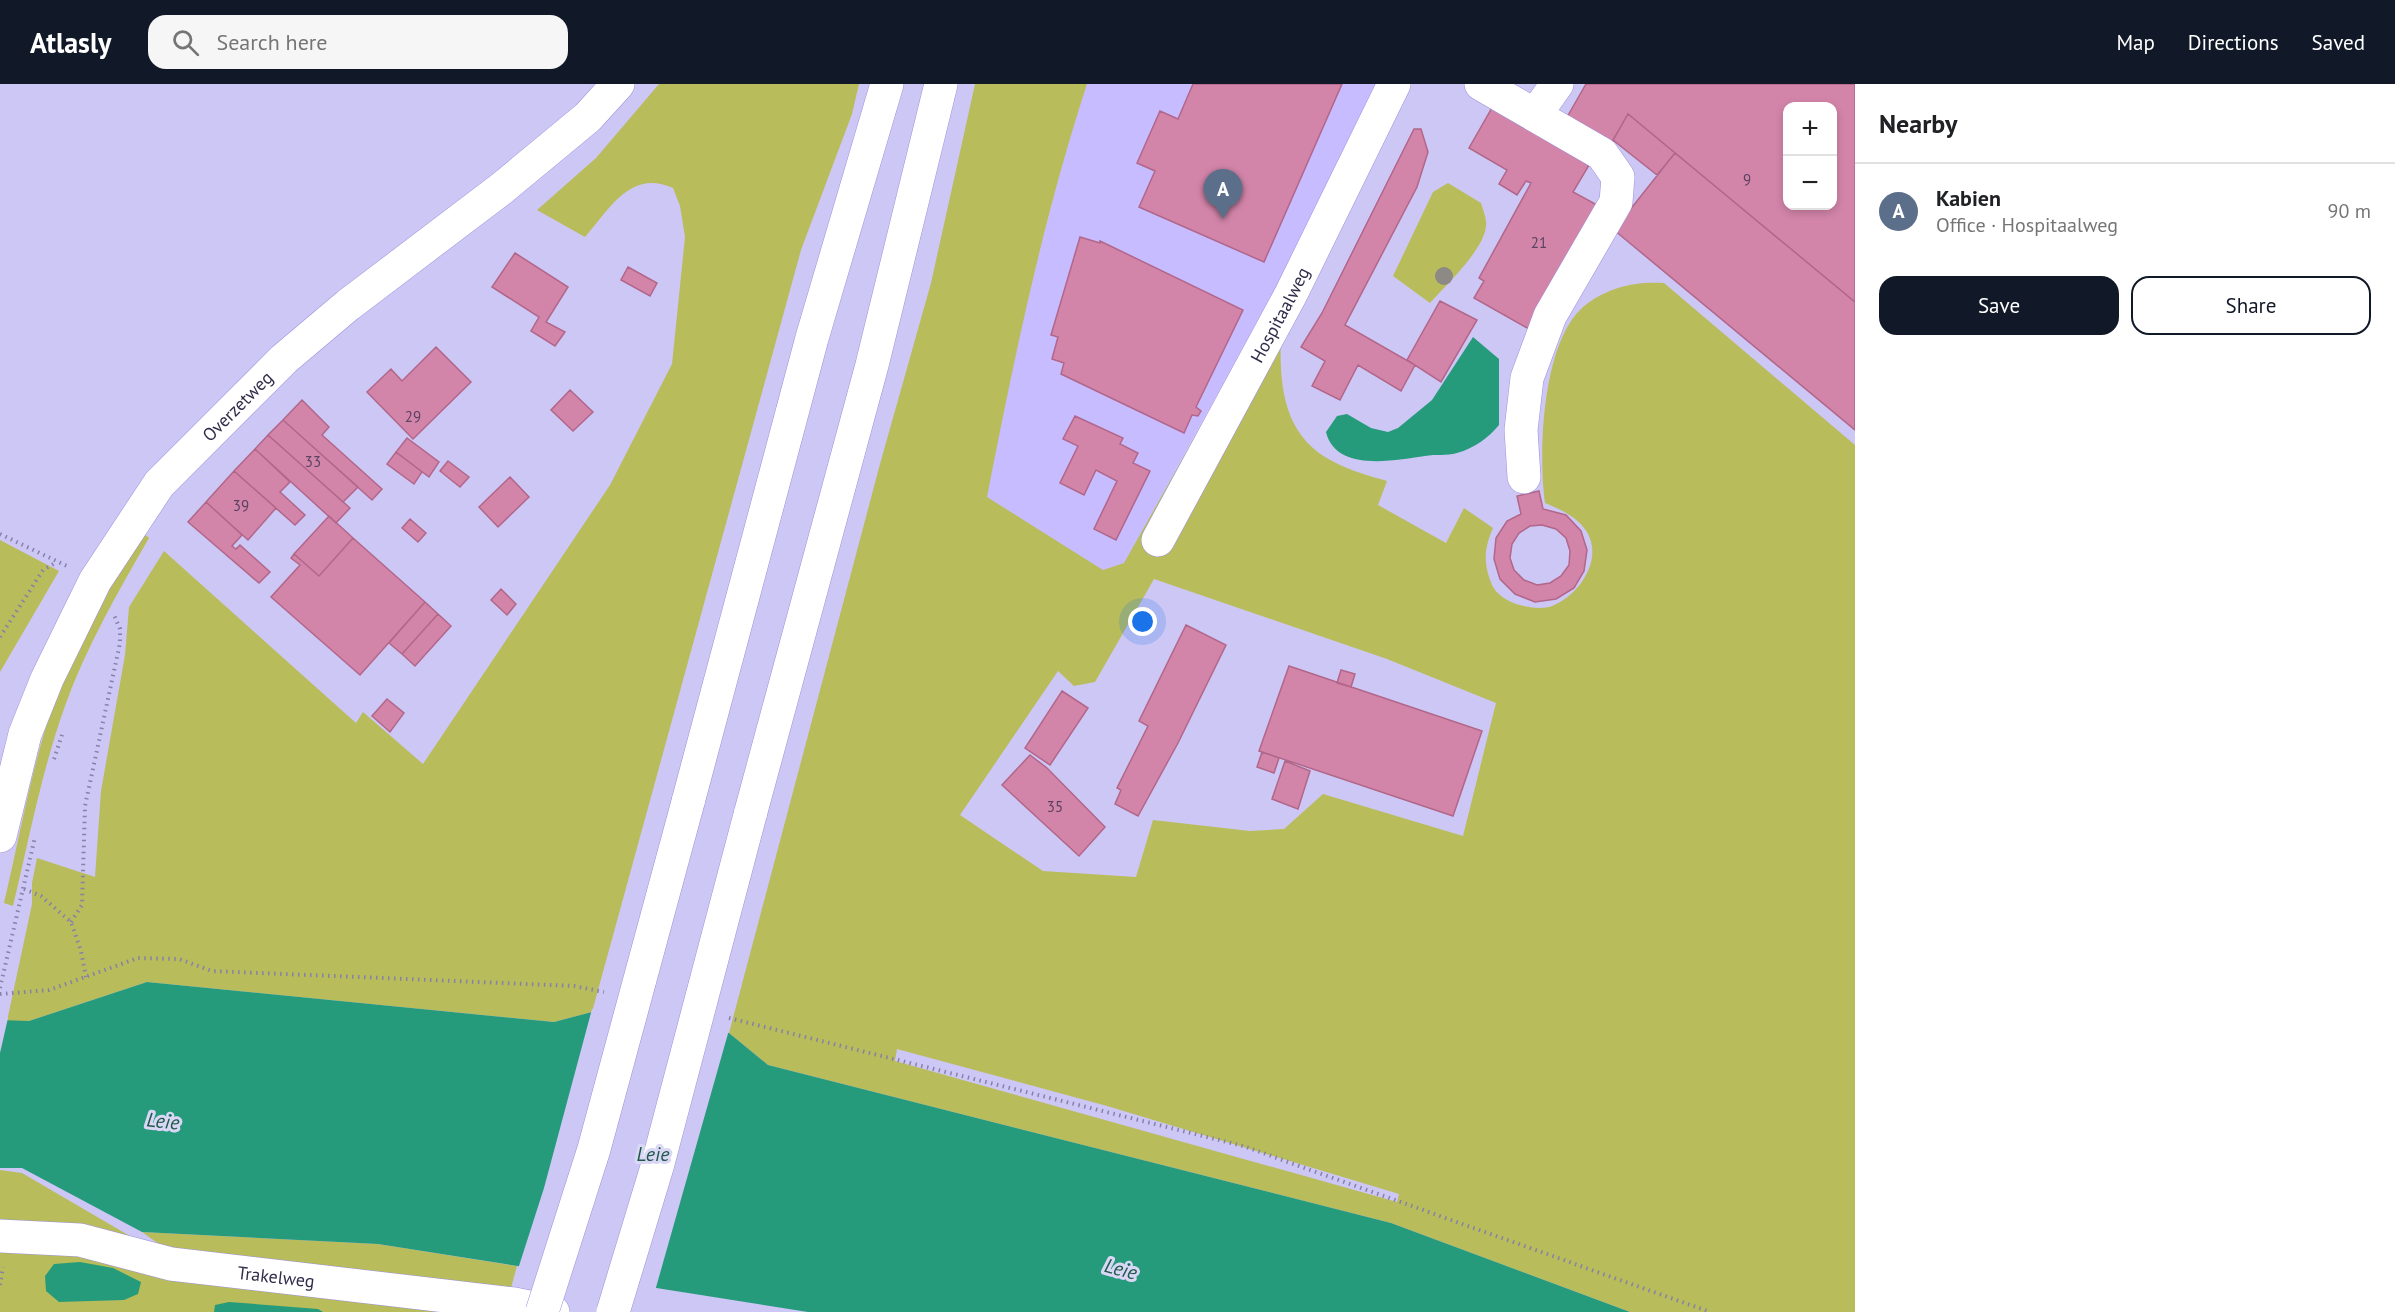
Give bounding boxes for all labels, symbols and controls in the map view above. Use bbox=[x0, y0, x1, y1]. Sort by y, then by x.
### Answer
search box bbox=[148, 15, 568, 69]
text: Atlasly bbox=[30, 24, 112, 61]
icon: search bbox=[169, 26, 202, 59]
text: Search here bbox=[217, 28, 327, 56]
text: Map bbox=[2116, 29, 2155, 56]
text: Directions bbox=[2188, 29, 2279, 56]
text: Saved bbox=[2312, 29, 2365, 56]
map controls bbox=[1783, 102, 1837, 210]
button: + bbox=[1783, 102, 1837, 156]
text: Nearby bbox=[1879, 107, 1957, 140]
button: − bbox=[1783, 156, 1837, 210]
pin: A bbox=[1204, 170, 1242, 219]
house number: 9 bbox=[1743, 170, 1751, 189]
text: Kabien bbox=[1936, 184, 2001, 212]
text: A bbox=[1892, 198, 1905, 224]
text: 90 m bbox=[2328, 198, 2371, 224]
text: Office · Hospitaalweg bbox=[1936, 212, 2118, 238]
house number: 21 bbox=[1531, 233, 1547, 252]
street label: Hospitaalweg bbox=[1245, 263, 1314, 366]
button: Save bbox=[1879, 276, 2119, 335]
button: Share bbox=[2131, 276, 2371, 335]
street label: Overzetweg bbox=[197, 366, 277, 446]
house number: 29 bbox=[405, 407, 421, 426]
house number: 33 bbox=[305, 452, 321, 471]
house number: 39 bbox=[233, 496, 249, 515]
your location bbox=[1128, 607, 1157, 636]
house number: 35 bbox=[1047, 797, 1063, 816]
water label: Leie bbox=[145, 1106, 181, 1136]
water label: Leie bbox=[637, 1141, 670, 1167]
water label: Leie bbox=[1102, 1252, 1141, 1286]
street label: Trakelweg bbox=[236, 1260, 316, 1292]

